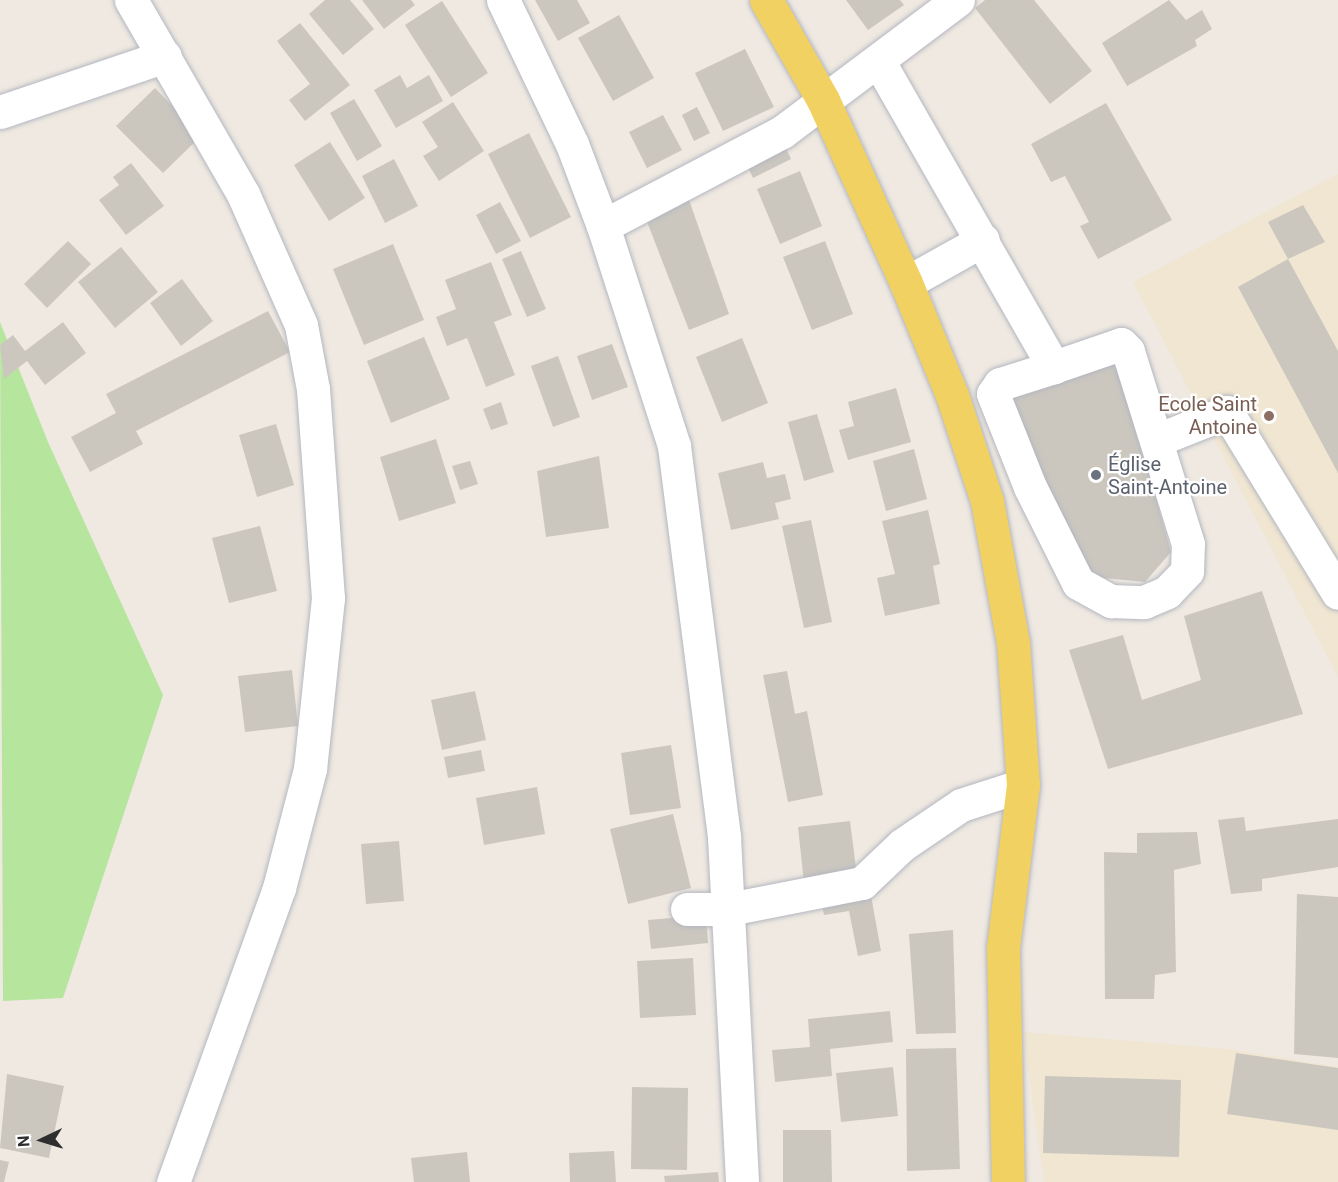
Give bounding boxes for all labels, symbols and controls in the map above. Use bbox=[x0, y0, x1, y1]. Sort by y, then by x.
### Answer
place label: Ecole Saint Antoine bbox=[1158, 392, 1257, 439]
marker: Ecole Saint Antoine bbox=[1262, 409, 1276, 423]
place label: Église Saint-Antoine bbox=[1108, 452, 1227, 499]
marker: Église Saint-Antoine bbox=[1089, 468, 1103, 482]
north arrow bbox=[12, 1110, 72, 1170]
text: N bbox=[14, 1135, 33, 1148]

